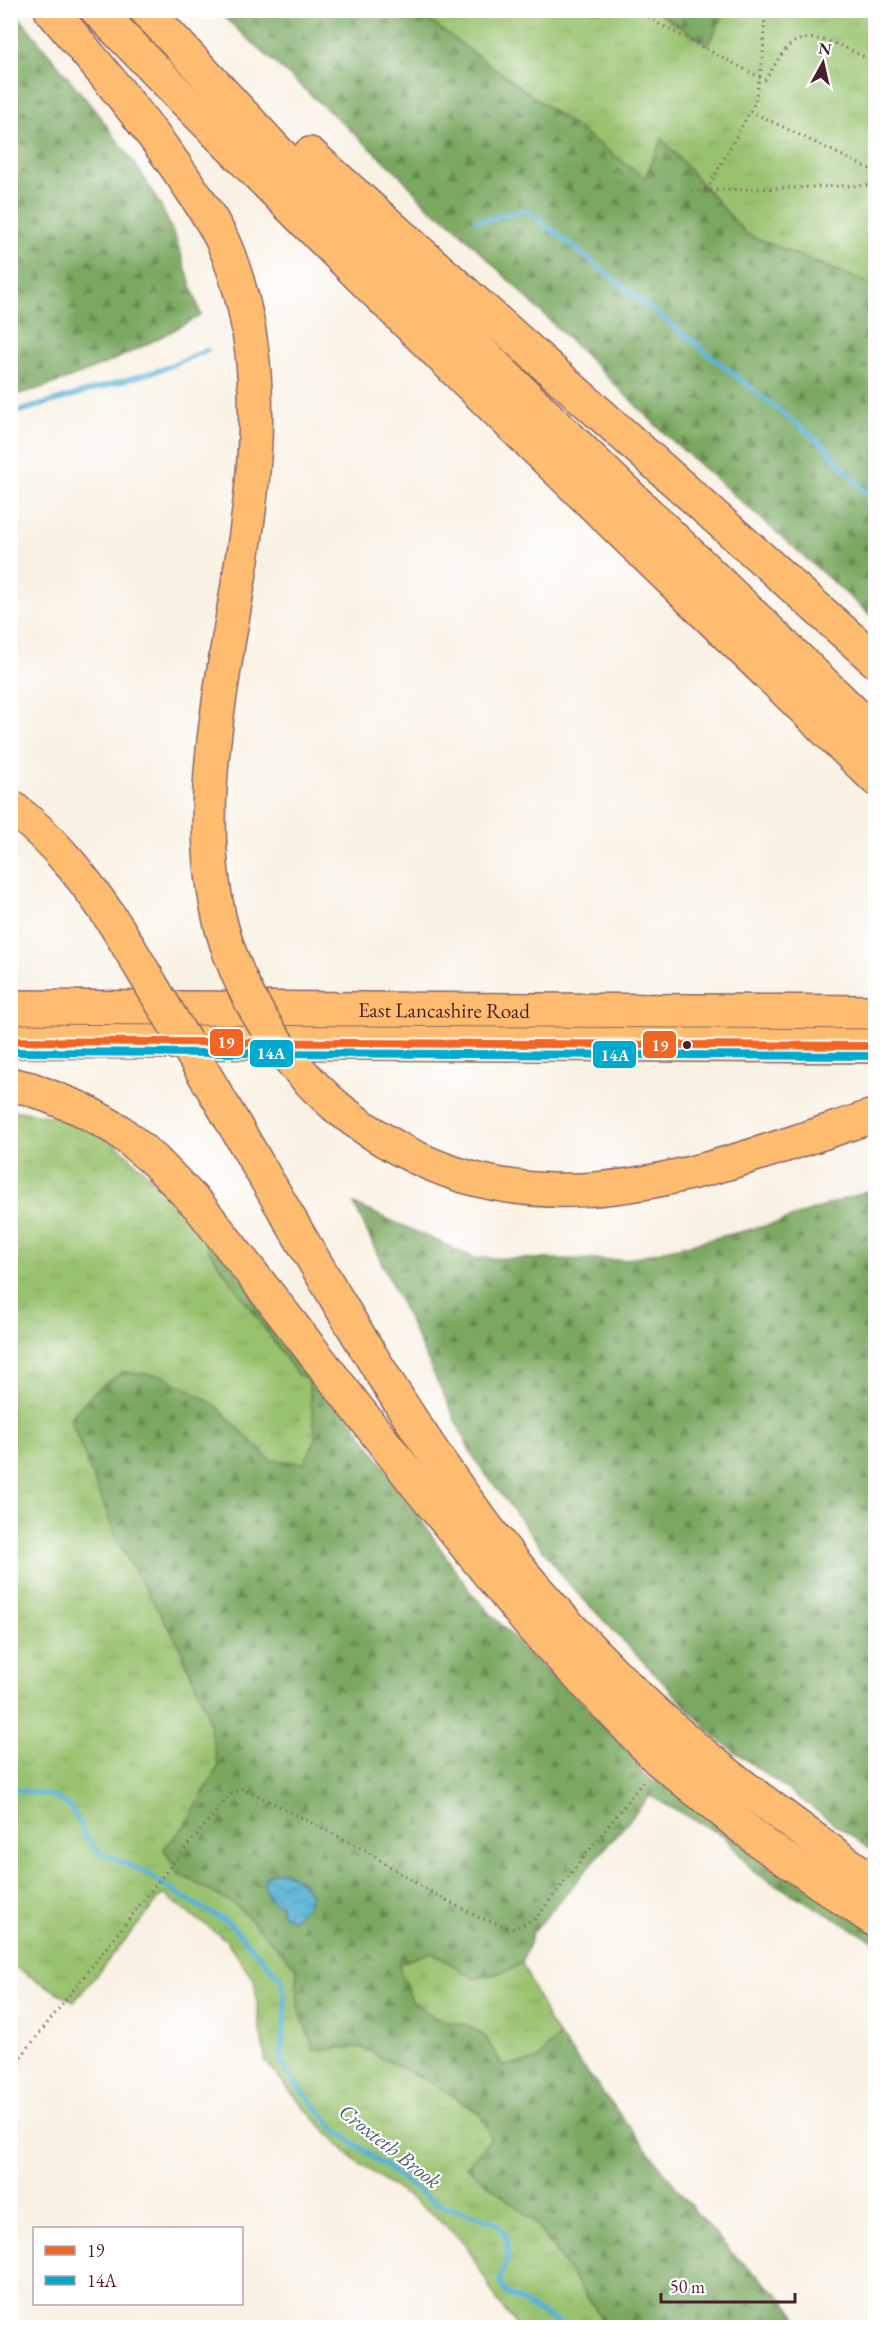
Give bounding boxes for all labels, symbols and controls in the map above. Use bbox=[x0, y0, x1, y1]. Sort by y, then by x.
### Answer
north arrow bbox=[793, 33, 853, 93]
text: N bbox=[817, 37, 833, 60]
street label: East Lancashire Road bbox=[358, 996, 530, 1024]
line badge: 19 bbox=[209, 1028, 244, 1057]
line badge: 19 bbox=[642, 1030, 677, 1059]
text: 19 bbox=[218, 1032, 235, 1053]
text: 19 bbox=[652, 1035, 669, 1056]
line badge: 14A bbox=[249, 1039, 294, 1068]
unlabelled marker bbox=[681, 1039, 693, 1051]
line badge: 14A bbox=[592, 1040, 637, 1069]
text: 14A bbox=[257, 1043, 286, 1064]
text: 14A bbox=[601, 1045, 630, 1066]
water label: Croxteth Brook bbox=[333, 2097, 447, 2195]
legend bbox=[33, 2227, 243, 2305]
text: 19 bbox=[87, 2239, 105, 2262]
scale bar bbox=[661, 2266, 794, 2304]
text: 14A bbox=[87, 2269, 117, 2292]
text: 50 m bbox=[670, 2275, 705, 2298]

